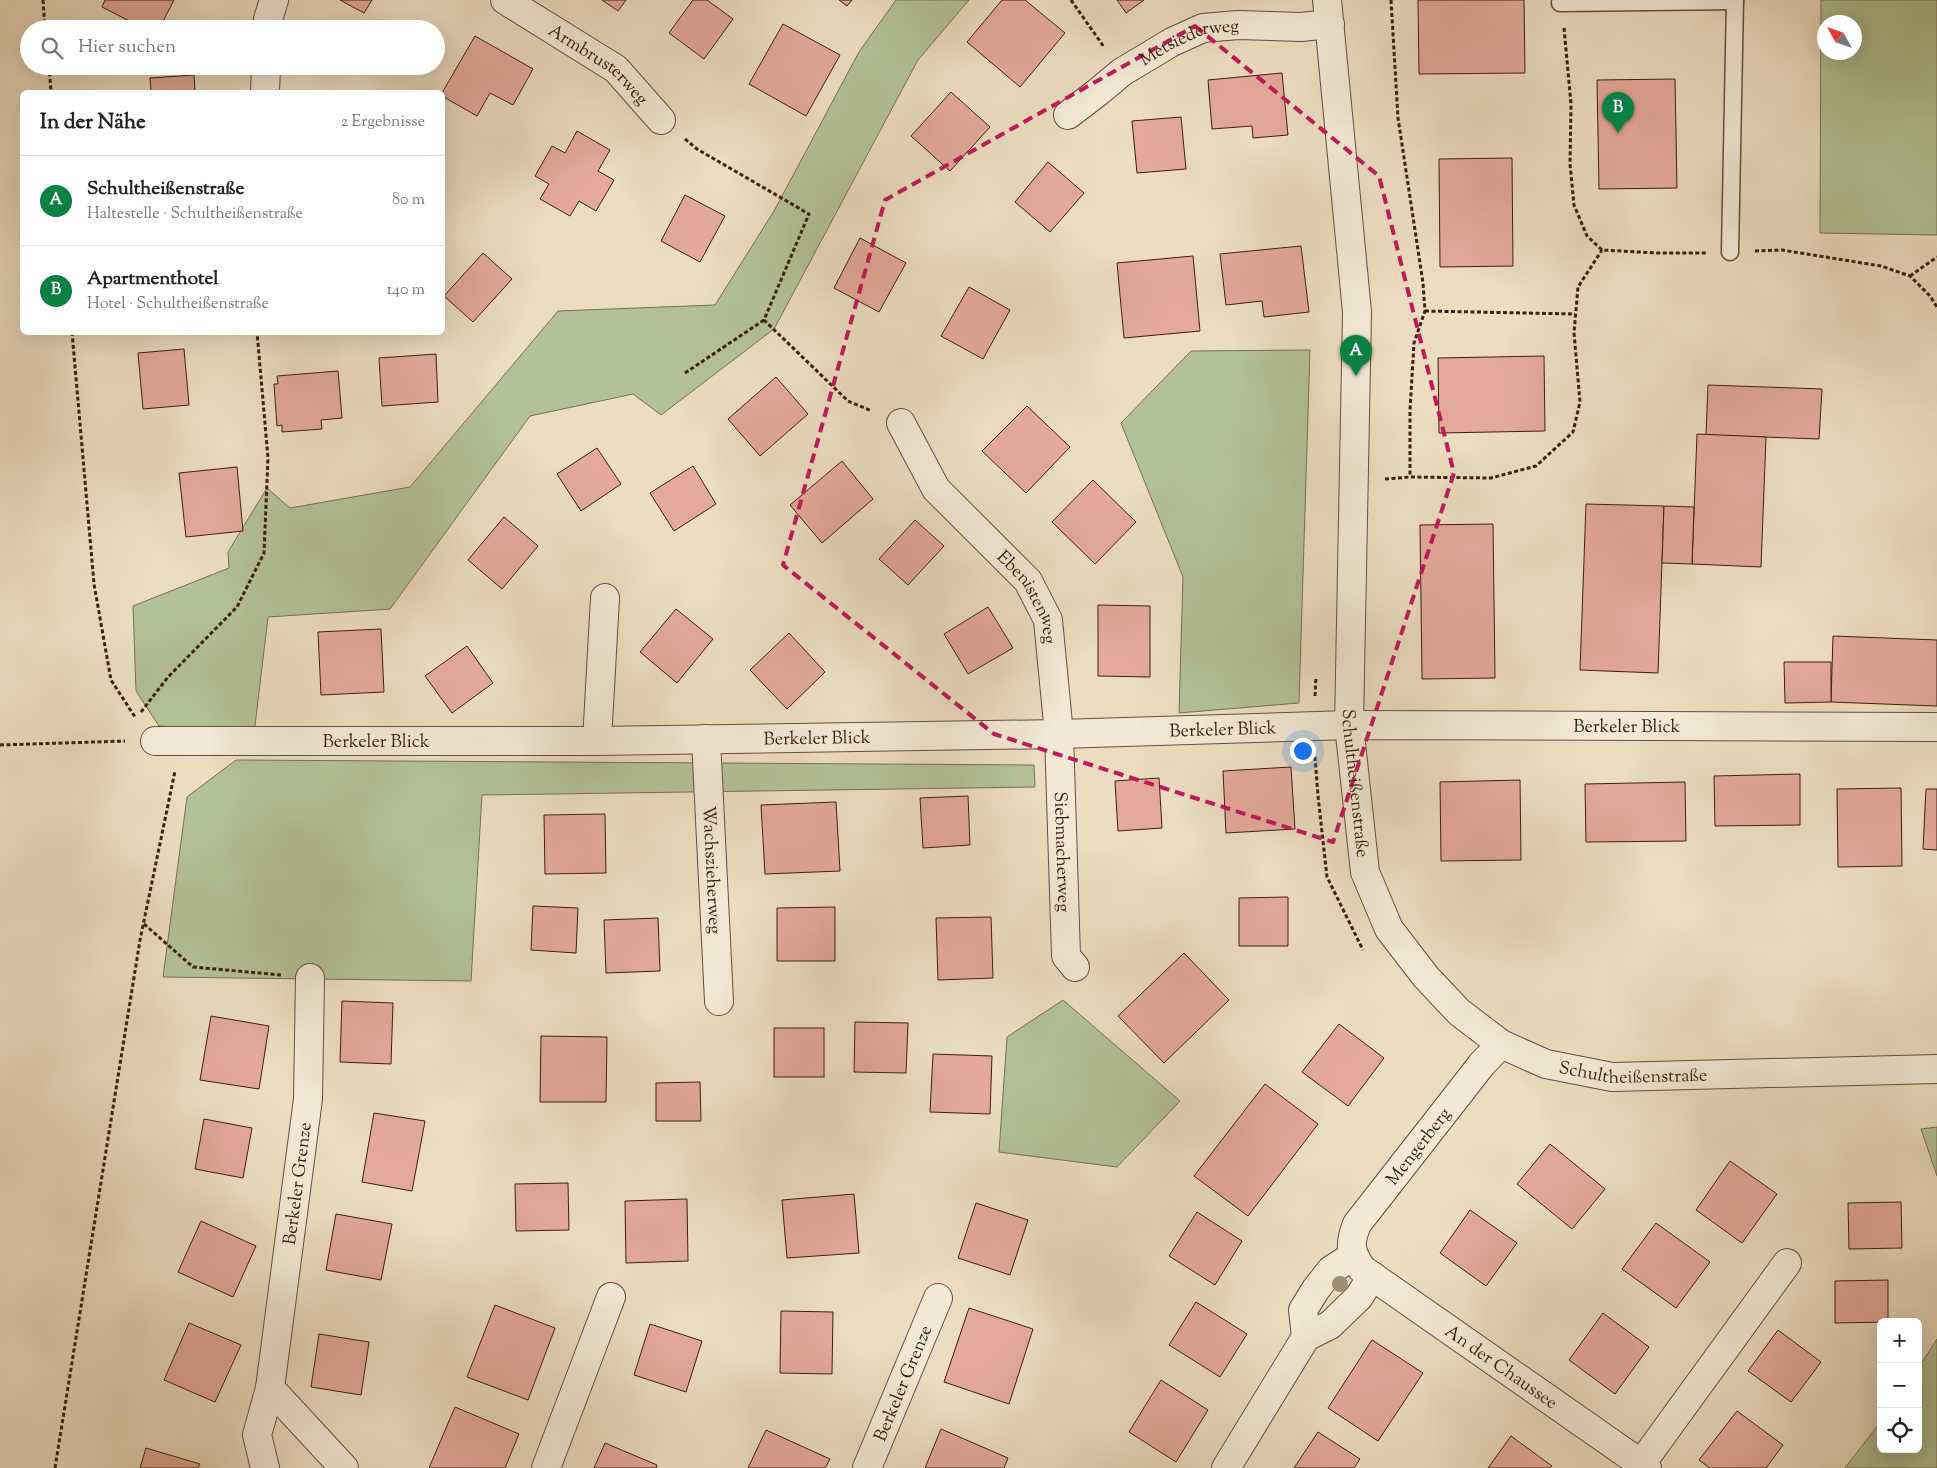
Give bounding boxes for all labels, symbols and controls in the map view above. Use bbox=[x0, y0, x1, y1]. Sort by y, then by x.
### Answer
street label: Metsiederweg bbox=[1135, 14, 1240, 74]
north arrow bbox=[1817, 15, 1862, 60]
street label: Armbrusterweg bbox=[542, 19, 653, 112]
search box bbox=[20, 20, 445, 75]
icon: search bbox=[38, 34, 66, 62]
text: Hier suchen bbox=[78, 34, 176, 61]
pin: B bbox=[1602, 92, 1634, 133]
text: In der Nähe bbox=[40, 108, 146, 138]
text: 2 Ergebnisse bbox=[341, 111, 425, 134]
text: Schultheißenstraße bbox=[87, 176, 244, 203]
text: A bbox=[50, 189, 63, 212]
text: 80 m bbox=[392, 189, 425, 212]
text: Haltestelle · Schultheißenstraße bbox=[87, 203, 303, 226]
text: Apartmenthotel bbox=[87, 266, 219, 293]
text: B bbox=[51, 279, 61, 302]
text: 140 m bbox=[387, 279, 425, 302]
text: Hotel · Schultheißenstraße bbox=[87, 293, 269, 316]
pin: A bbox=[1340, 335, 1372, 376]
street label: Ebenistenweg bbox=[990, 545, 1061, 645]
street label: Schultheißenstraße bbox=[1334, 709, 1374, 859]
street label: Berkeler Blick bbox=[1573, 715, 1681, 741]
street label: Berkeler Blick bbox=[1169, 716, 1277, 746]
street label: Berkeler Blick bbox=[763, 726, 871, 753]
street label: Berkeler Blick bbox=[322, 730, 430, 756]
your location bbox=[1290, 738, 1316, 764]
street label: Siebmacherweg bbox=[1046, 791, 1076, 913]
street label: Wachszieherweg bbox=[694, 805, 727, 935]
street label: Schultheißenstraße bbox=[1556, 1056, 1708, 1092]
street label: Mengerberg bbox=[1381, 1103, 1458, 1192]
street label: Berkeler Grenze bbox=[278, 1121, 320, 1247]
map controls bbox=[1877, 1318, 1922, 1453]
button: + bbox=[1877, 1318, 1922, 1363]
street label: An der Chaussee bbox=[1439, 1319, 1562, 1417]
street label: Berkeler Grenze bbox=[868, 1322, 940, 1446]
button: − bbox=[1877, 1363, 1922, 1408]
button: locate bbox=[1877, 1408, 1922, 1453]

